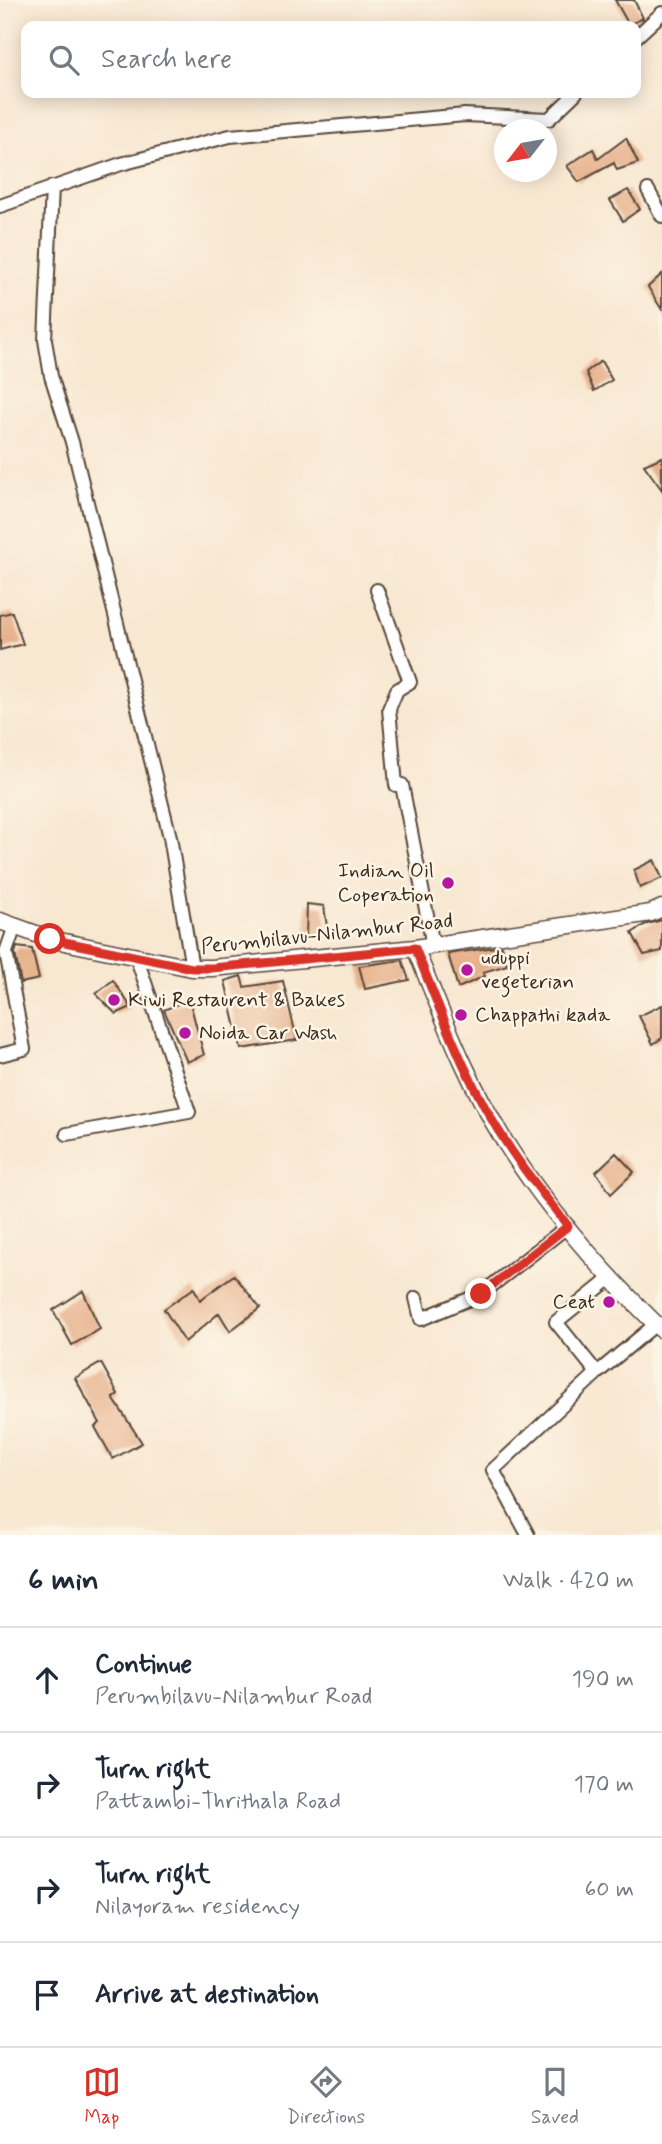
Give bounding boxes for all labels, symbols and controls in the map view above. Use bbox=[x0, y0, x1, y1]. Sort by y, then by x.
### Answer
search box bbox=[21, 21, 641, 98]
icon: search bbox=[45, 41, 83, 79]
text: Search here bbox=[101, 43, 232, 77]
north arrow bbox=[494, 119, 557, 182]
place label: Indian Oil Coperation bbox=[337, 857, 434, 909]
marker: Indian Oil Coperation bbox=[440, 875, 456, 891]
street label: Perumbilavu-Nilambur Road bbox=[200, 907, 454, 961]
route start bbox=[34, 923, 65, 954]
place label: uduppi vegeterian bbox=[481, 944, 574, 998]
marker: uduppi vegeterian bbox=[459, 962, 475, 978]
place label: Kiwi Restaurent & Bakes bbox=[128, 986, 345, 1014]
marker: Kiwi Restaurent & Bakes bbox=[106, 992, 122, 1008]
place label: Chappathi kada bbox=[475, 1001, 610, 1029]
marker: Chappathi kada bbox=[453, 1007, 469, 1023]
place label: Noida Car Wash bbox=[199, 1019, 338, 1047]
marker: Noida Car Wash bbox=[177, 1025, 193, 1041]
route end bbox=[465, 1278, 496, 1309]
place label: Ceat bbox=[552, 1288, 595, 1316]
marker: Ceat bbox=[601, 1294, 617, 1310]
text: 6 min bbox=[28, 1561, 99, 1600]
text: Walk · 420 m bbox=[503, 1566, 634, 1596]
text: Continue bbox=[95, 1648, 192, 1682]
icon: ahead bbox=[28, 1661, 66, 1699]
text: 190 m bbox=[572, 1665, 634, 1695]
text: Perumbilavu-Nilambur Road bbox=[95, 1682, 372, 1712]
text: Turn right bbox=[95, 1753, 211, 1787]
icon: right bbox=[28, 1766, 66, 1804]
text: 170 m bbox=[574, 1770, 634, 1800]
text: Pattambi-Thrithala Road bbox=[95, 1787, 341, 1817]
text: Turn right bbox=[95, 1858, 211, 1892]
icon: right bbox=[28, 1871, 66, 1909]
text: 60 m bbox=[585, 1875, 634, 1905]
text: Nilayoram residency bbox=[95, 1892, 300, 1922]
icon: arrive bbox=[28, 1976, 66, 2014]
text: Arrive at destination bbox=[95, 1978, 319, 2012]
tab: Map bbox=[83, 2063, 121, 2130]
tab: Directions bbox=[287, 2063, 365, 2130]
tab: Saved bbox=[531, 2063, 579, 2130]

